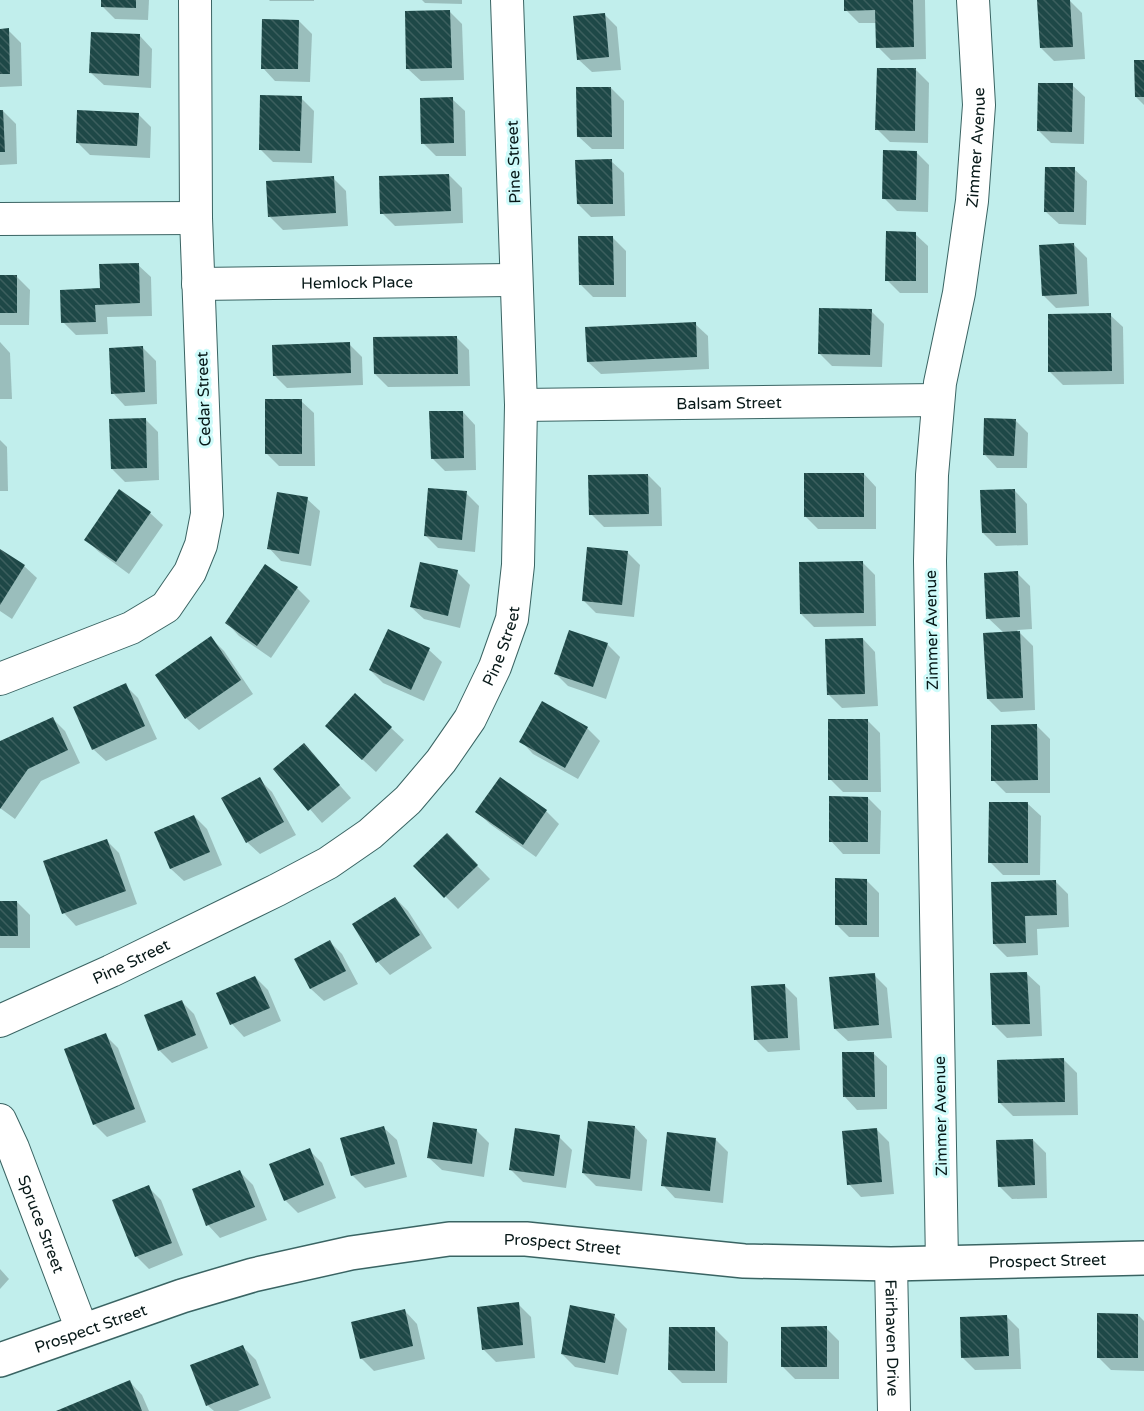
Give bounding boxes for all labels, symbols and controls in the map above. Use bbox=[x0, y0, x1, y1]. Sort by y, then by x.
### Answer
street label: Zimmer Avenue bbox=[962, 87, 990, 209]
street label: Pine Street bbox=[503, 120, 525, 204]
street label: Hemlock Place bbox=[301, 272, 413, 294]
street label: Cedar Street bbox=[192, 351, 216, 447]
street label: Balsam Street bbox=[676, 393, 782, 414]
street label: Zimmer Avenue bbox=[921, 570, 943, 690]
street label: Pine Street bbox=[478, 605, 524, 690]
street label: Pine Street bbox=[90, 935, 173, 989]
street label: Zimmer Avenue bbox=[930, 1056, 952, 1176]
street label: Spruce Street bbox=[13, 1172, 68, 1276]
street label: Prospect Street bbox=[504, 1230, 622, 1260]
street label: Prospect Street bbox=[988, 1250, 1107, 1273]
street label: Fairhaven Drive bbox=[880, 1279, 903, 1397]
street label: Prospect Street bbox=[32, 1300, 150, 1358]

